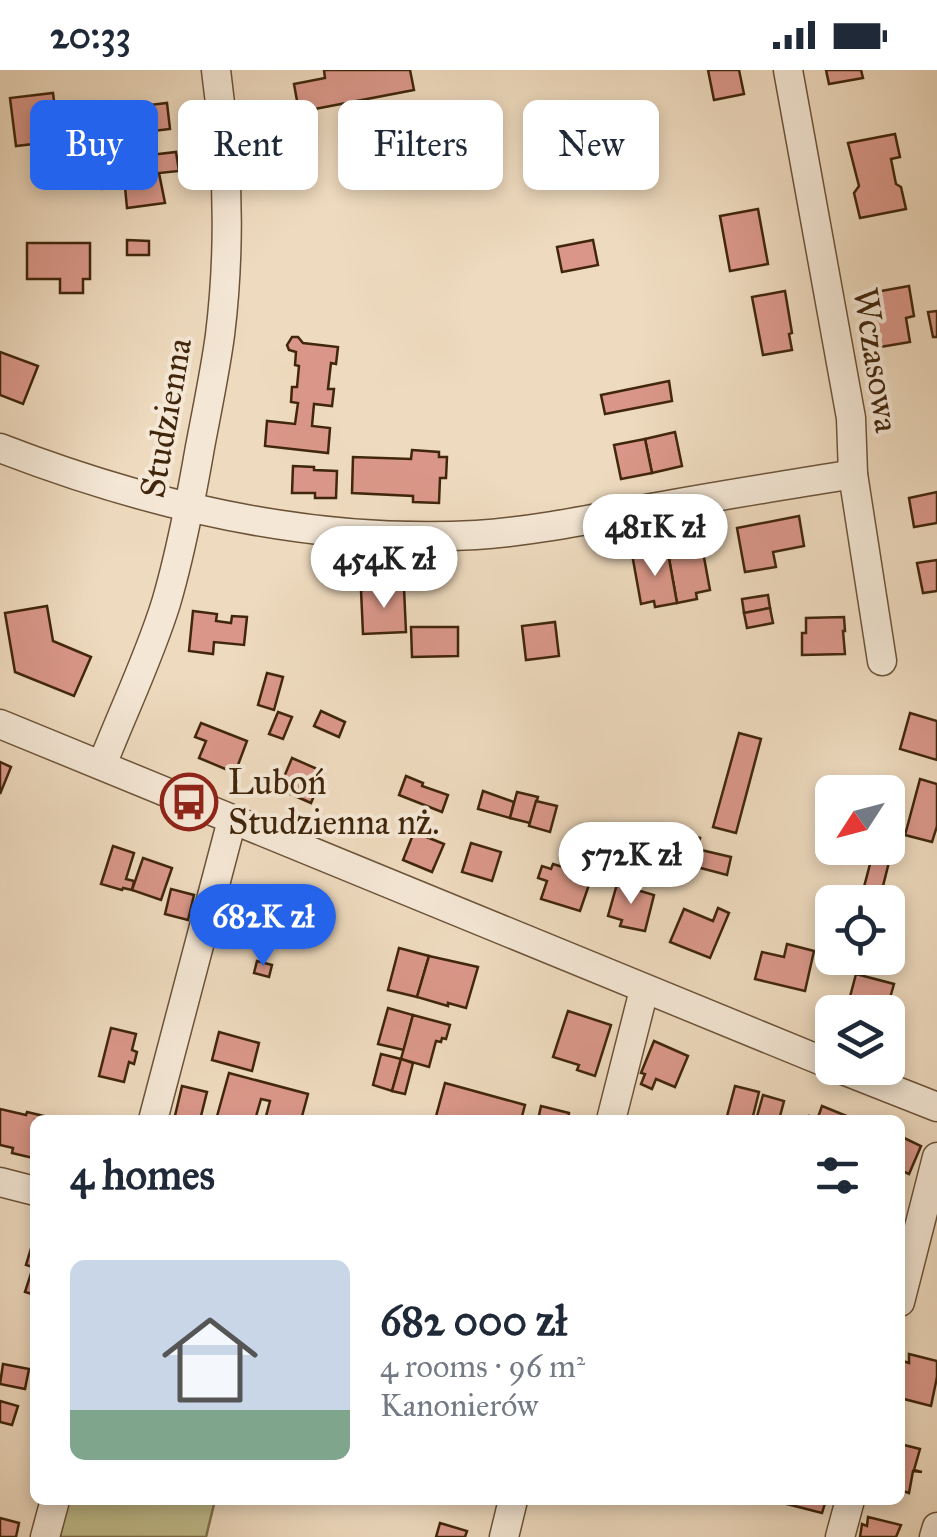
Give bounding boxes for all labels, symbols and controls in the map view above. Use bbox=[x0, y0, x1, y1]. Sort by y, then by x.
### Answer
text: 20:33 bbox=[50, 12, 131, 58]
chip: Buy bbox=[30, 100, 158, 190]
chip: Rent bbox=[178, 100, 318, 190]
chip: Filters bbox=[338, 100, 503, 190]
chip: New bbox=[523, 100, 659, 190]
street label: Wczasowa bbox=[843, 285, 909, 436]
street label: Studzienna bbox=[131, 334, 201, 501]
pin: 481K zł bbox=[563, 494, 747, 579]
text: 481K zł bbox=[605, 507, 705, 546]
pin: 454K zł bbox=[292, 526, 476, 611]
text: 454K zł bbox=[333, 539, 435, 578]
place label: Luboń Studzienna nż. bbox=[228, 761, 440, 844]
bus stop icon: Luboń Studzienna nż. bbox=[159, 772, 219, 832]
north arrow bbox=[815, 775, 905, 865]
map controls bbox=[815, 775, 905, 1085]
pin: 572K zł bbox=[539, 822, 723, 907]
text: 572K zł bbox=[581, 835, 681, 874]
pin: 682K zł bbox=[171, 884, 355, 969]
button: locate bbox=[815, 885, 905, 975]
text: 682K zł bbox=[212, 897, 314, 936]
button: layers bbox=[815, 995, 905, 1085]
icon: filters bbox=[810, 1148, 865, 1203]
text: 4 homes bbox=[70, 1149, 215, 1201]
text: 682 000 zł bbox=[380, 1295, 567, 1347]
icon: home bbox=[150, 1300, 270, 1420]
text: 4 rooms · 96 m² bbox=[380, 1347, 585, 1386]
text: Kanonierów bbox=[380, 1386, 538, 1425]

